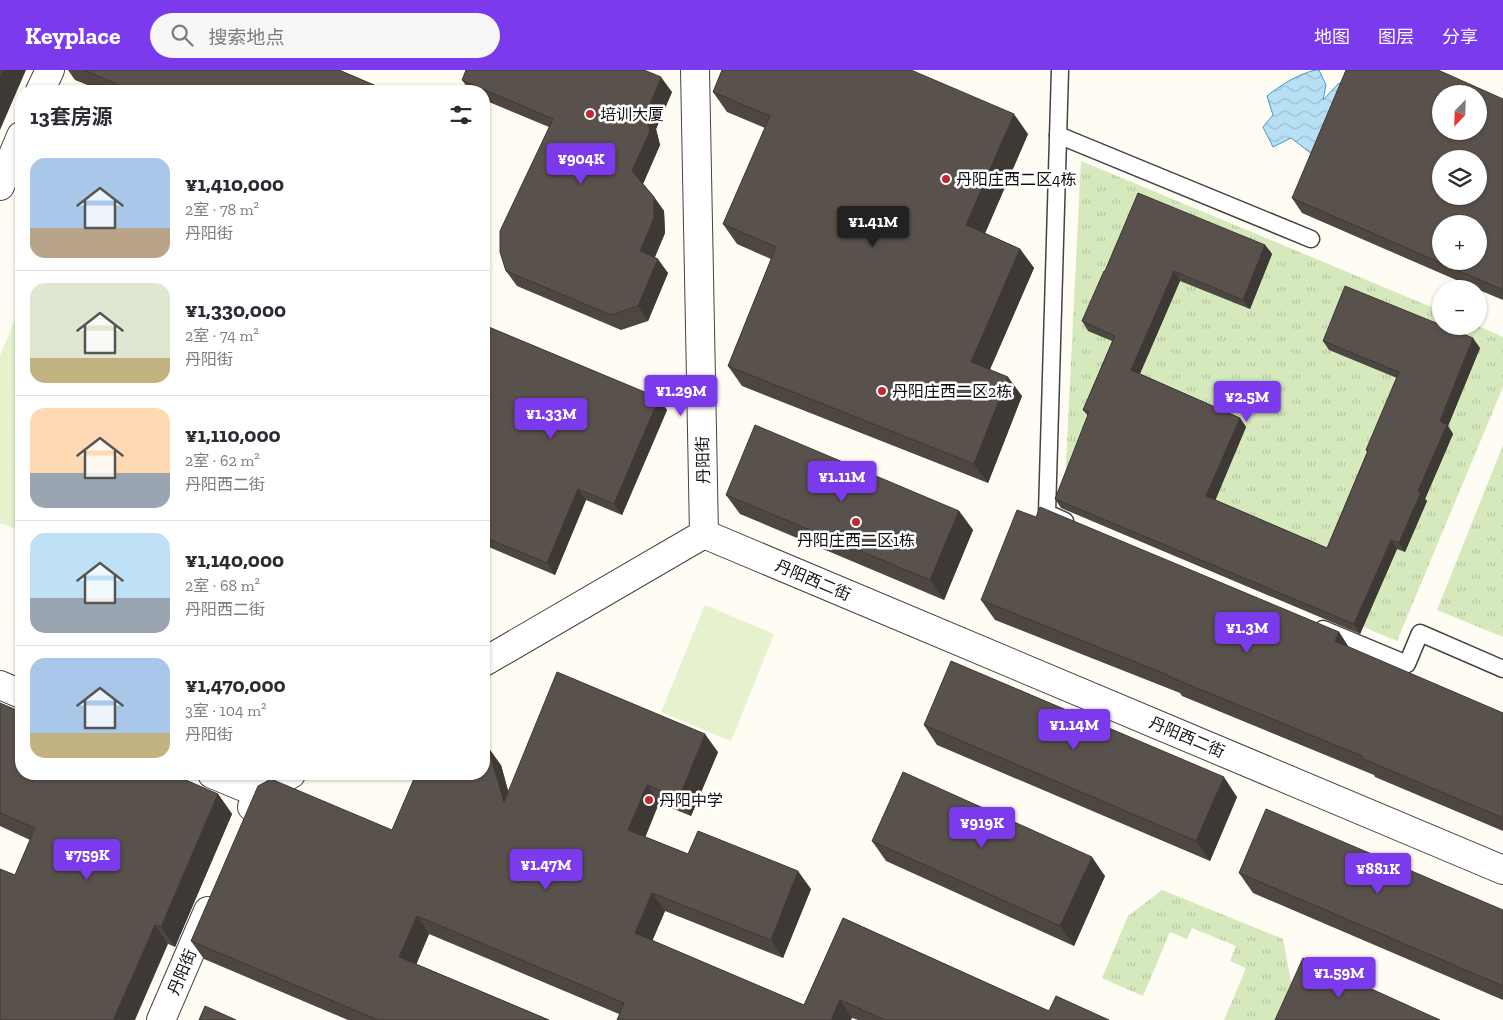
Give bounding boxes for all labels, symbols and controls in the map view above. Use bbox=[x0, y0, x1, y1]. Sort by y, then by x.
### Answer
search box bbox=[150, 13, 500, 58]
text: Keyplace bbox=[25, 21, 120, 50]
icon: search bbox=[168, 21, 196, 49]
text: 搜索地点 bbox=[208, 26, 285, 49]
text: 地图 bbox=[1314, 26, 1350, 48]
text: 图层 bbox=[1378, 26, 1414, 48]
text: 分享 bbox=[1442, 26, 1478, 48]
north arrow bbox=[1432, 85, 1488, 140]
map controls bbox=[1432, 85, 1487, 335]
icon: filters bbox=[447, 101, 475, 129]
text: 13套房源 bbox=[30, 104, 113, 129]
place label: 培训大厦 bbox=[600, 105, 664, 124]
marker: 培训大厦 bbox=[584, 108, 596, 120]
pin: ¥904K bbox=[546, 142, 616, 185]
text: ¥904K bbox=[557, 149, 605, 168]
button: layers bbox=[1432, 150, 1487, 205]
place label: 丹阳庄西二区4栋 bbox=[956, 170, 1077, 189]
text: ¥1,410,000 bbox=[185, 171, 284, 196]
marker: 丹阳庄西二区4栋 bbox=[940, 173, 952, 185]
icon: home bbox=[70, 178, 130, 238]
text: 2室 · 78 m² bbox=[185, 200, 259, 219]
pin: ¥1.41M bbox=[832, 206, 914, 248]
text: ¥1.41M bbox=[848, 212, 898, 231]
button: + bbox=[1432, 215, 1487, 270]
text: 丹阳街 bbox=[185, 224, 233, 243]
button: − bbox=[1432, 280, 1487, 335]
text: ¥1,330,000 bbox=[185, 297, 286, 322]
icon: home bbox=[70, 303, 130, 363]
text: 2室 · 74 m² bbox=[185, 326, 259, 345]
text: 丹阳街 bbox=[185, 350, 233, 369]
pin: ¥1.29M bbox=[640, 374, 722, 417]
pin: ¥2.5M bbox=[1212, 380, 1282, 423]
text: ¥1.29M bbox=[655, 381, 707, 400]
place label: 丹阳庄西二区2栋 bbox=[892, 382, 1012, 401]
marker: 丹阳庄西二区2栋 bbox=[876, 385, 888, 397]
text: ¥2.5M bbox=[1225, 387, 1269, 406]
pin: ¥1.33M bbox=[510, 398, 592, 440]
text: ¥1.33M bbox=[525, 404, 577, 423]
text: ¥1,110,000 bbox=[185, 422, 281, 447]
icon: home bbox=[70, 428, 130, 488]
street label: 丹阳街 bbox=[693, 436, 713, 484]
text: 2室 · 62 m² bbox=[185, 451, 260, 470]
pin: ¥1.11M bbox=[801, 460, 883, 503]
text: ¥1.11M bbox=[819, 467, 865, 486]
text: 丹阳西二街 bbox=[185, 475, 265, 494]
marker: 丹阳庄西二区1栋 bbox=[850, 516, 862, 528]
place label: 丹阳庄西二区1栋 bbox=[797, 531, 915, 550]
text: ¥1,140,000 bbox=[185, 547, 284, 572]
icon: home bbox=[70, 553, 130, 613]
street label: 丹阳西二街 bbox=[772, 556, 854, 604]
text: 2室 · 68 m² bbox=[185, 576, 260, 595]
text: 丹阳西二街 bbox=[185, 600, 265, 619]
pin: ¥1.3M bbox=[1212, 612, 1282, 654]
text: ¥1.3M bbox=[1226, 618, 1268, 637]
text: ¥1,470,000 bbox=[185, 672, 286, 697]
icon: home bbox=[70, 678, 130, 738]
text: 3室 · 104 m² bbox=[185, 701, 267, 720]
pin: ¥1.14M bbox=[1033, 708, 1115, 751]
street label: 丹阳西二街 bbox=[1146, 713, 1228, 761]
text: ¥1.14M bbox=[1049, 715, 1099, 734]
text: 丹阳街 bbox=[185, 725, 233, 744]
place label: 丹阳中学 bbox=[659, 791, 723, 810]
marker: 丹阳中学 bbox=[643, 794, 655, 806]
pin: ¥919K bbox=[947, 806, 1017, 849]
text: ¥919K bbox=[960, 813, 1004, 832]
pin: ¥759K bbox=[52, 838, 122, 881]
text: ¥759K bbox=[64, 845, 110, 864]
pin: ¥1.47M bbox=[505, 848, 587, 891]
pin: ¥881K bbox=[1343, 852, 1413, 895]
text: ¥1.47M bbox=[521, 855, 571, 874]
text: ¥881K bbox=[1356, 859, 1400, 878]
street label: 丹阳街 bbox=[164, 946, 200, 998]
pin: ¥1.59M bbox=[1298, 956, 1380, 999]
text: ¥1.59M bbox=[1314, 963, 1364, 982]

